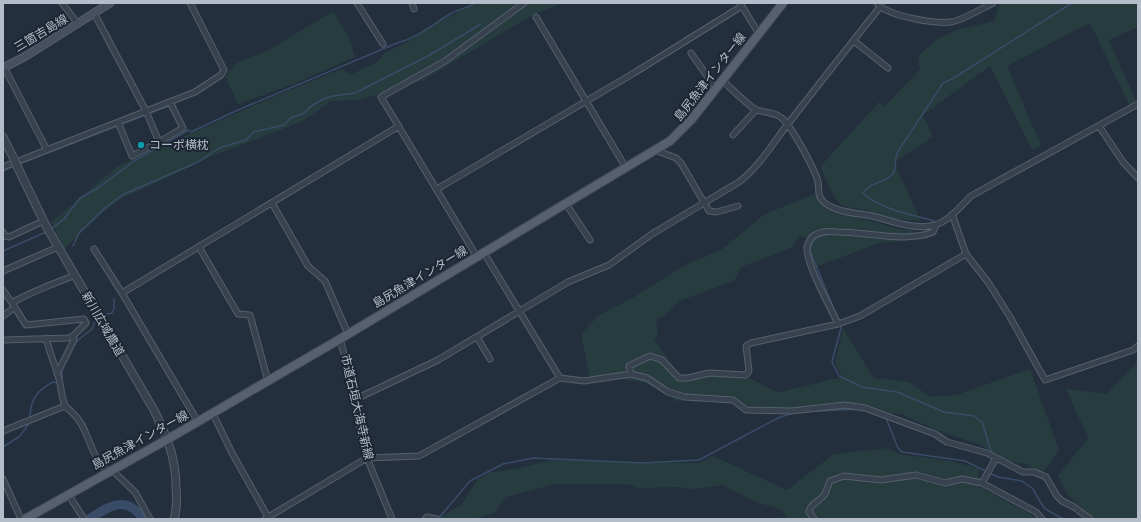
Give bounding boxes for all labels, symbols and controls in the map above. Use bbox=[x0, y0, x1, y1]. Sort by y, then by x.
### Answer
street label: 三箇吉島線 bbox=[12, 12, 70, 54]
street label: 島尻魚津インター線 bbox=[671, 30, 749, 124]
place label: コーポ横枕 bbox=[149, 138, 209, 152]
marker: コーポ横枕 bbox=[136, 140, 146, 150]
street label: 島尻魚津インター線 bbox=[370, 243, 470, 311]
street label: 新川広域農道 bbox=[79, 289, 127, 359]
street label: 市道石垣大海寺新線 bbox=[338, 353, 376, 461]
street label: 島尻魚津インター線 bbox=[89, 408, 191, 472]

